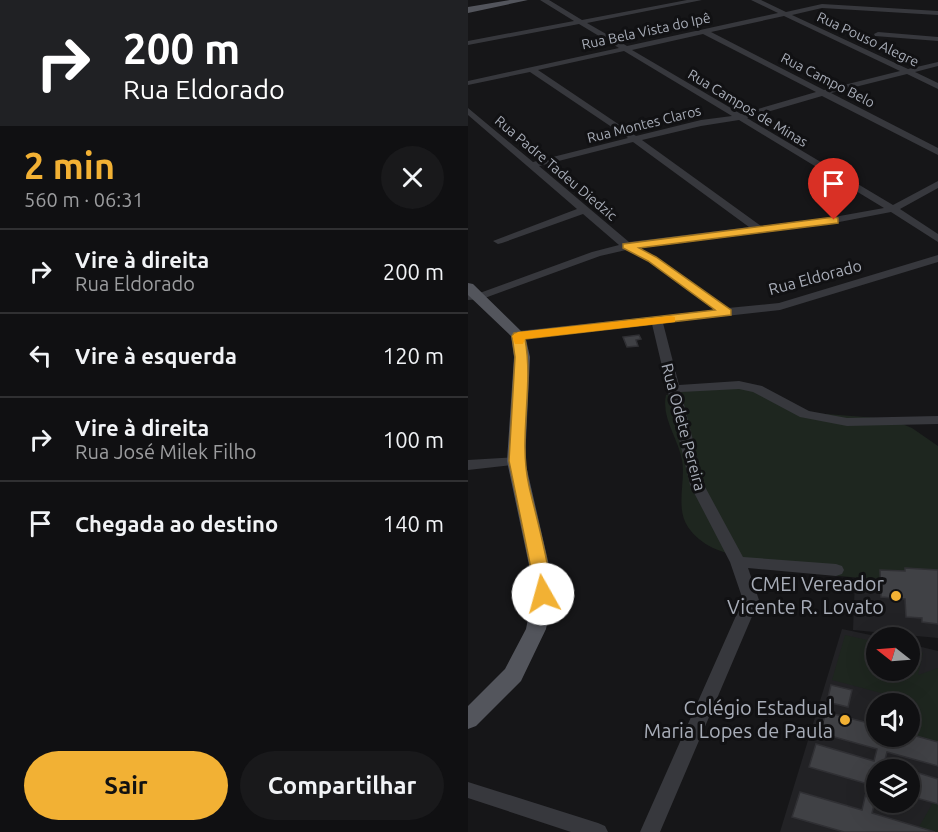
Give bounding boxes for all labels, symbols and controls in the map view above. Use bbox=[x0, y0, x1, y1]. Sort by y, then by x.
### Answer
street label: Rua Pouso Alegre bbox=[815, 8, 921, 70]
street label: Rua Bela Vista do Ipê bbox=[580, 9, 712, 53]
icon: right bbox=[24, 24, 102, 102]
text: 200 m bbox=[123, 25, 240, 72]
street label: Rua Campo Belo bbox=[778, 49, 878, 111]
street label: Rua Campos de Minas bbox=[685, 66, 811, 150]
text: Rua Eldorado bbox=[123, 74, 285, 104]
street label: Rua Montes Claros bbox=[585, 102, 703, 146]
street label: Rua Padre Tadeu Diedzic bbox=[492, 112, 621, 224]
text: 2 min bbox=[24, 145, 115, 186]
button: close bbox=[381, 146, 444, 209]
pin bbox=[808, 158, 859, 220]
icon: arrive bbox=[817, 167, 850, 200]
text: 560 m · 06:31 bbox=[24, 188, 144, 211]
text: Vire à direita bbox=[75, 247, 209, 272]
icon: right bbox=[24, 255, 57, 288]
street label: Rua Eldorado bbox=[766, 256, 864, 298]
text: 200 m bbox=[383, 259, 444, 284]
text: Rua Eldorado bbox=[75, 272, 195, 295]
icon: left bbox=[24, 339, 57, 372]
text: Vire à esquerda bbox=[75, 343, 237, 368]
text: 120 m bbox=[383, 343, 444, 368]
street label: Rua Odete Pereira bbox=[658, 361, 710, 493]
text: Vire à direita bbox=[75, 415, 209, 440]
icon: right bbox=[24, 423, 57, 456]
text: 100 m bbox=[383, 427, 444, 452]
text: Rua José Milek Filho bbox=[75, 440, 257, 463]
icon: arrive bbox=[24, 507, 57, 540]
text: Chegada ao destino bbox=[75, 511, 278, 536]
text: 140 m bbox=[383, 511, 444, 536]
position arrow bbox=[511, 562, 575, 626]
place label: CMEI Vereador Vicente R. Lovato bbox=[727, 572, 884, 618]
marker: CMEI Vereador Vicente R. Lovato bbox=[889, 589, 903, 603]
north arrow bbox=[866, 627, 920, 681]
map controls bbox=[866, 627, 920, 813]
button: sound bbox=[866, 693, 920, 747]
place label: Colégio Estadual Maria Lopes de Paula bbox=[644, 696, 833, 742]
marker: Colégio Estadual Maria Lopes de Paula bbox=[838, 713, 852, 727]
button: Sair bbox=[24, 751, 228, 820]
button: Compartilhar bbox=[240, 751, 444, 820]
button: layers bbox=[866, 759, 920, 813]

